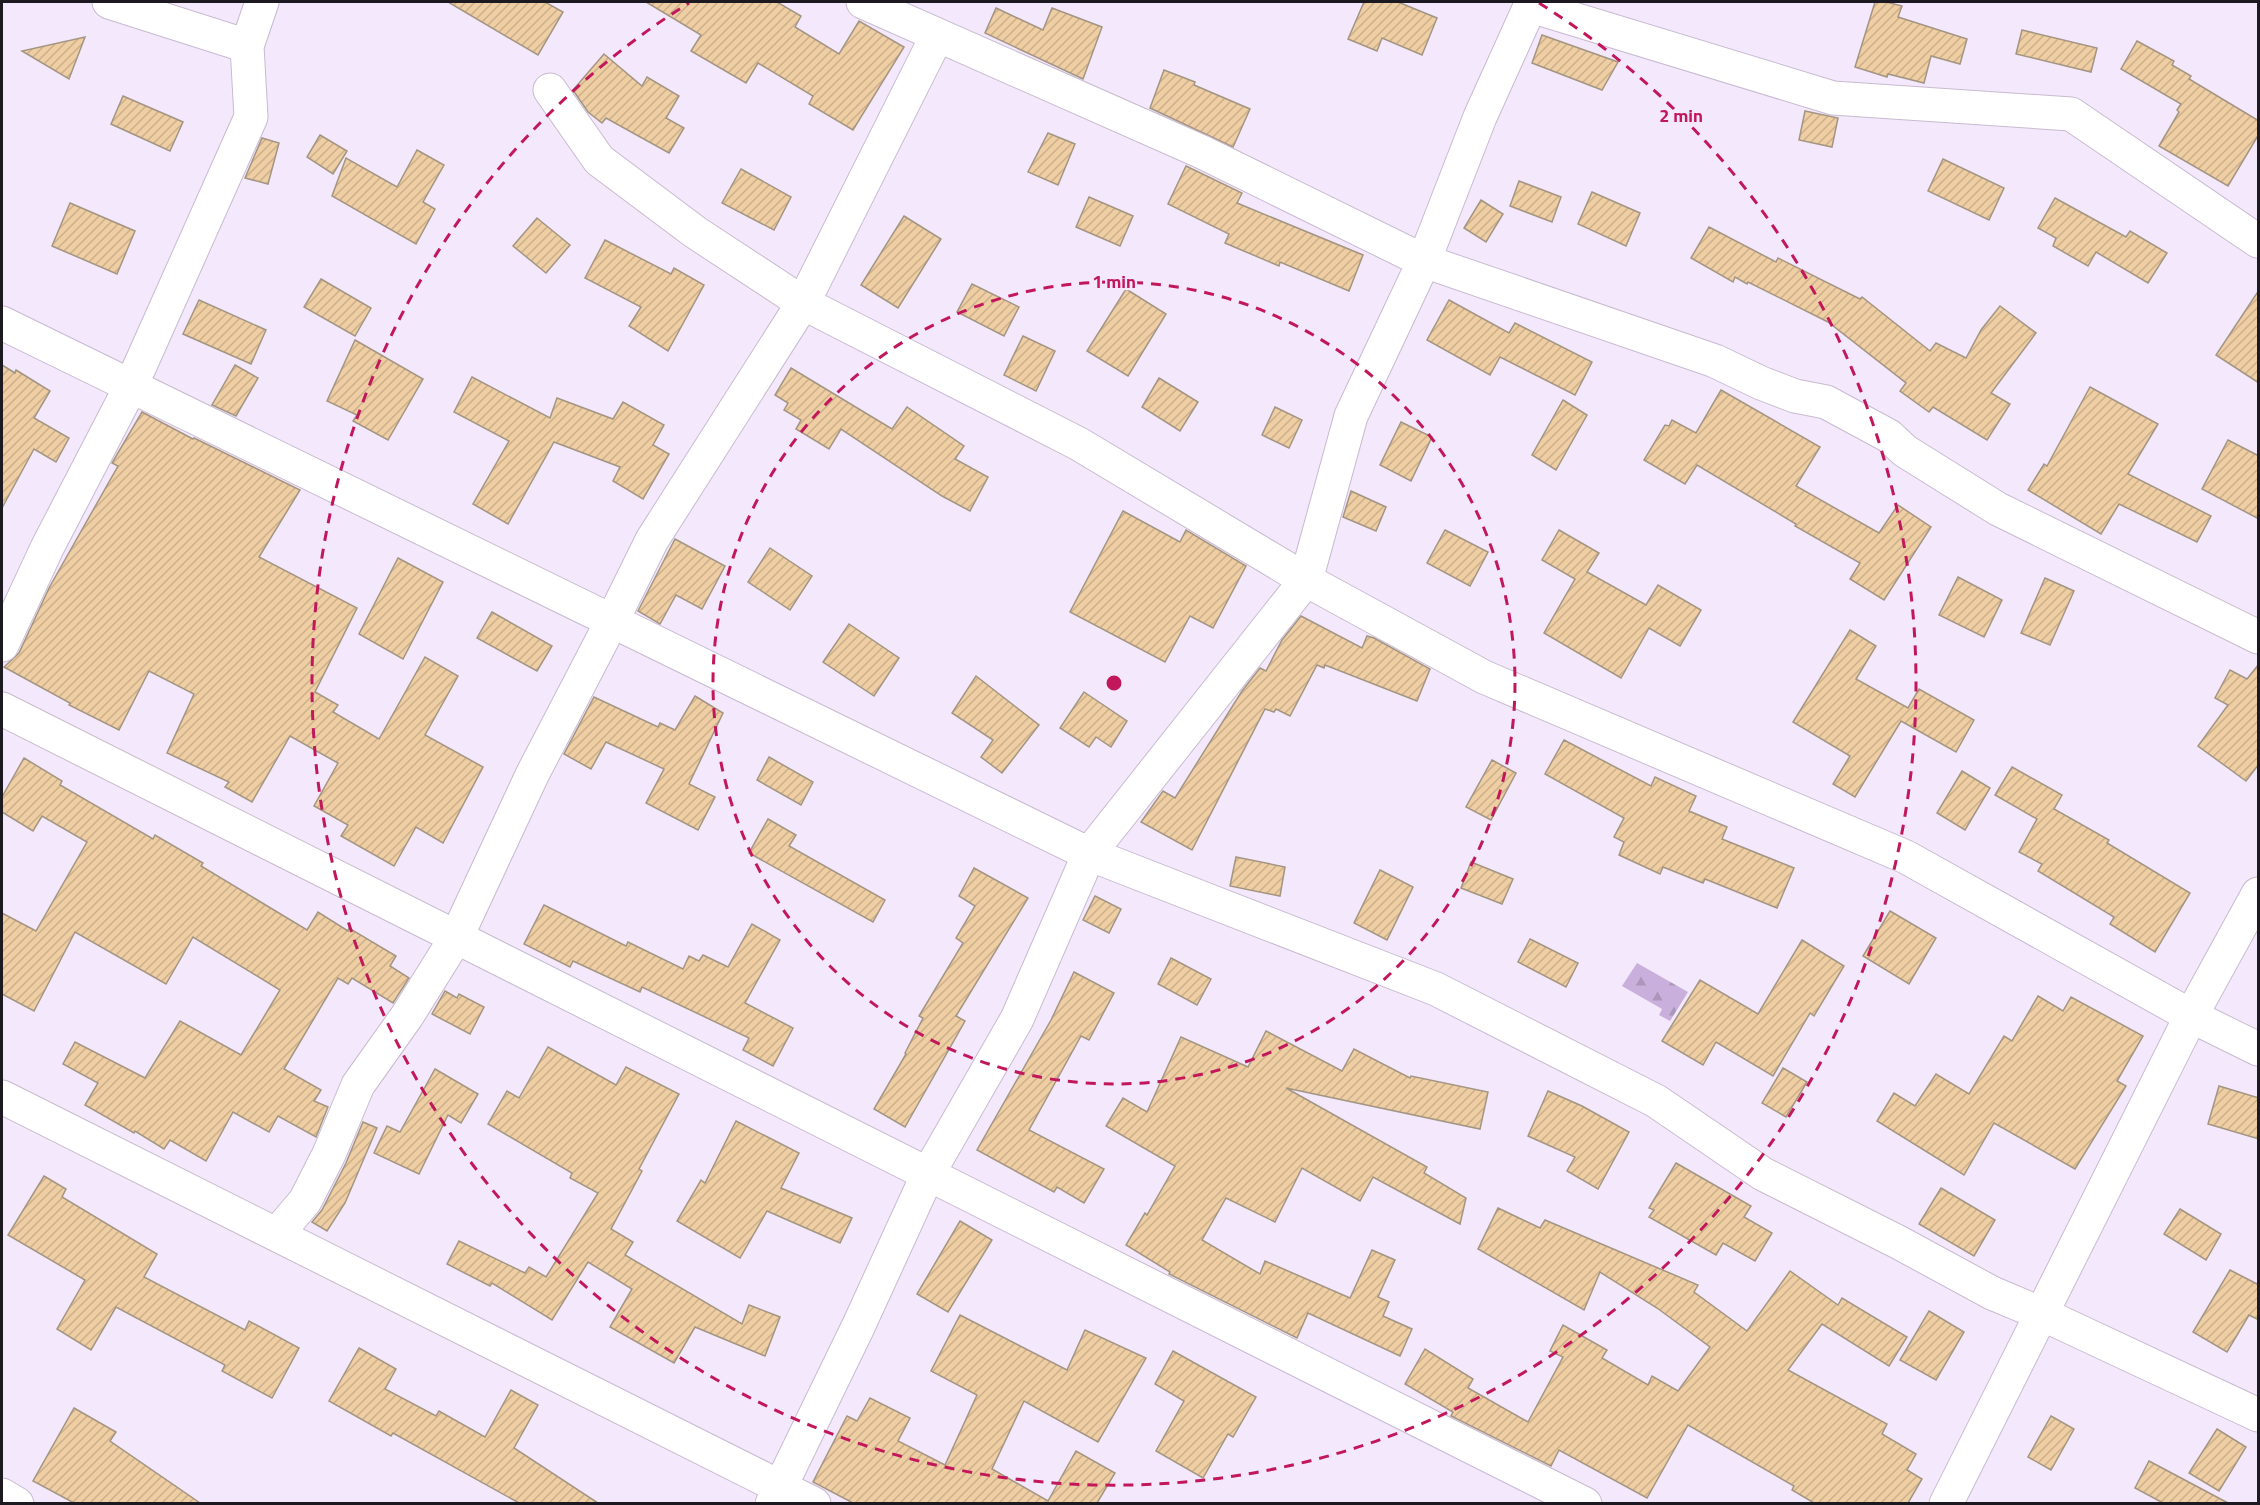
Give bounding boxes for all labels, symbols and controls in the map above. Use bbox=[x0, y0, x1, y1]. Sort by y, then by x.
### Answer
text: 2 min bbox=[1659, 102, 1703, 129]
text: 1 min bbox=[1092, 268, 1136, 295]
centre of rings bbox=[1104, 673, 1124, 693]

